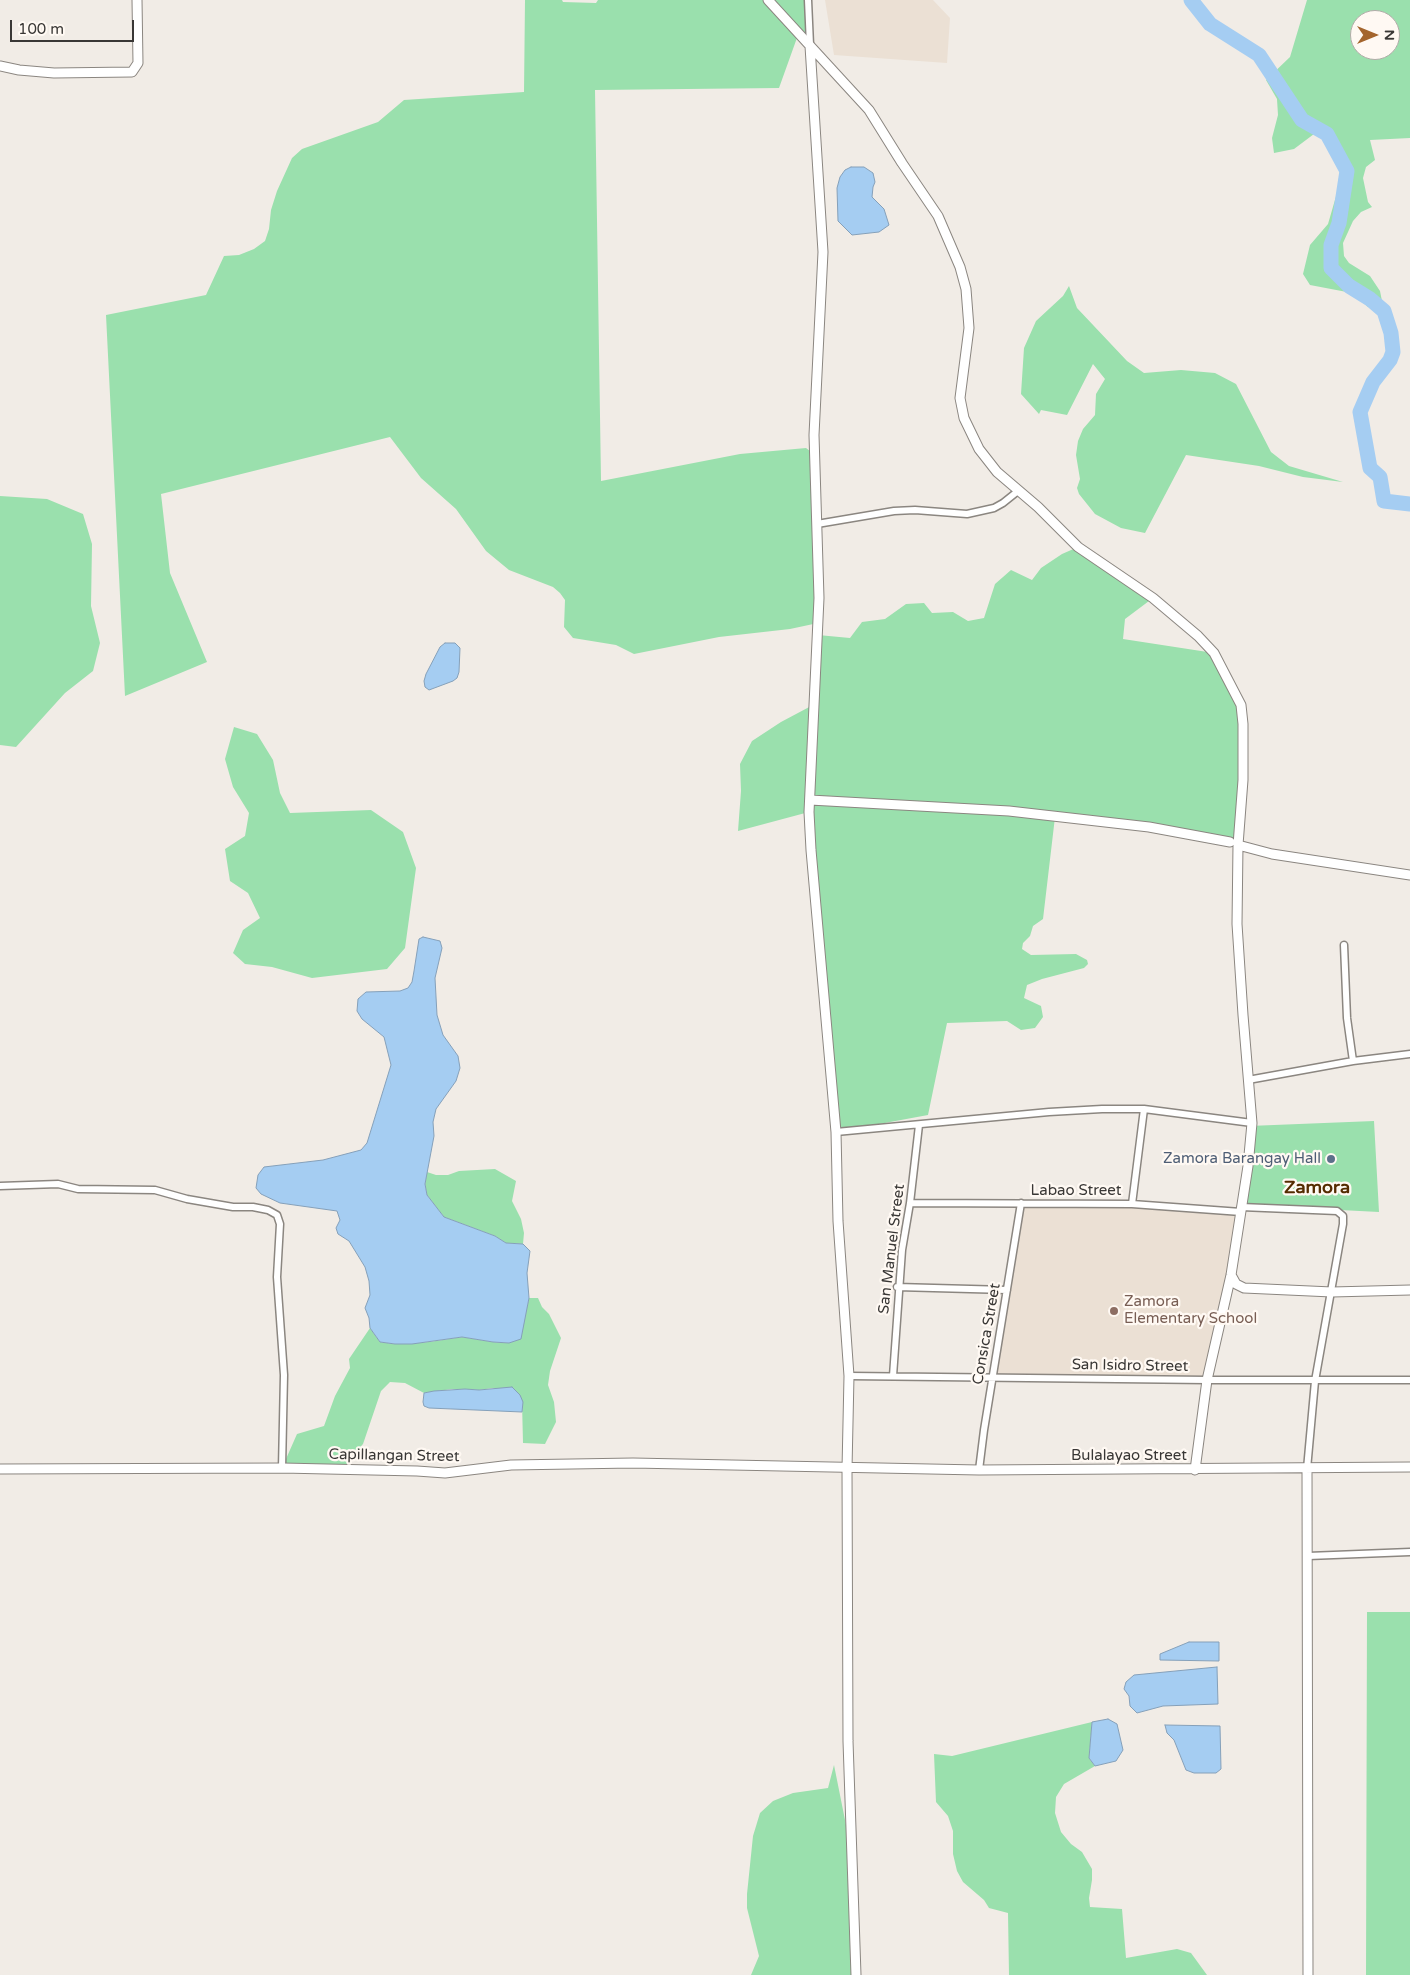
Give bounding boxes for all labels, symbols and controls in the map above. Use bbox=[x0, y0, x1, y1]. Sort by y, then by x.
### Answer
scale bar bbox=[12, 10, 136, 42]
north arrow bbox=[1350, 10, 1400, 60]
text: 100 m bbox=[18, 20, 64, 38]
text: N bbox=[1381, 29, 1398, 41]
place label: Zamora Barangay Hall bbox=[1163, 1150, 1321, 1168]
marker: Zamora Barangay Hall bbox=[1325, 1153, 1337, 1165]
district label: Zamora bbox=[1284, 1177, 1350, 1199]
street label: Labao Street bbox=[1031, 1182, 1121, 1200]
street label: San Manuel Street bbox=[875, 1183, 909, 1315]
street label: Consica Street bbox=[969, 1282, 1005, 1386]
place label: Zamora Elementary School bbox=[1124, 1293, 1257, 1328]
marker: Zamora Elementary School bbox=[1108, 1305, 1120, 1317]
street label: San Isidro Street bbox=[1072, 1356, 1188, 1376]
street label: Capillangan Street bbox=[328, 1446, 460, 1466]
street label: Bulalayao Street bbox=[1071, 1447, 1187, 1465]

